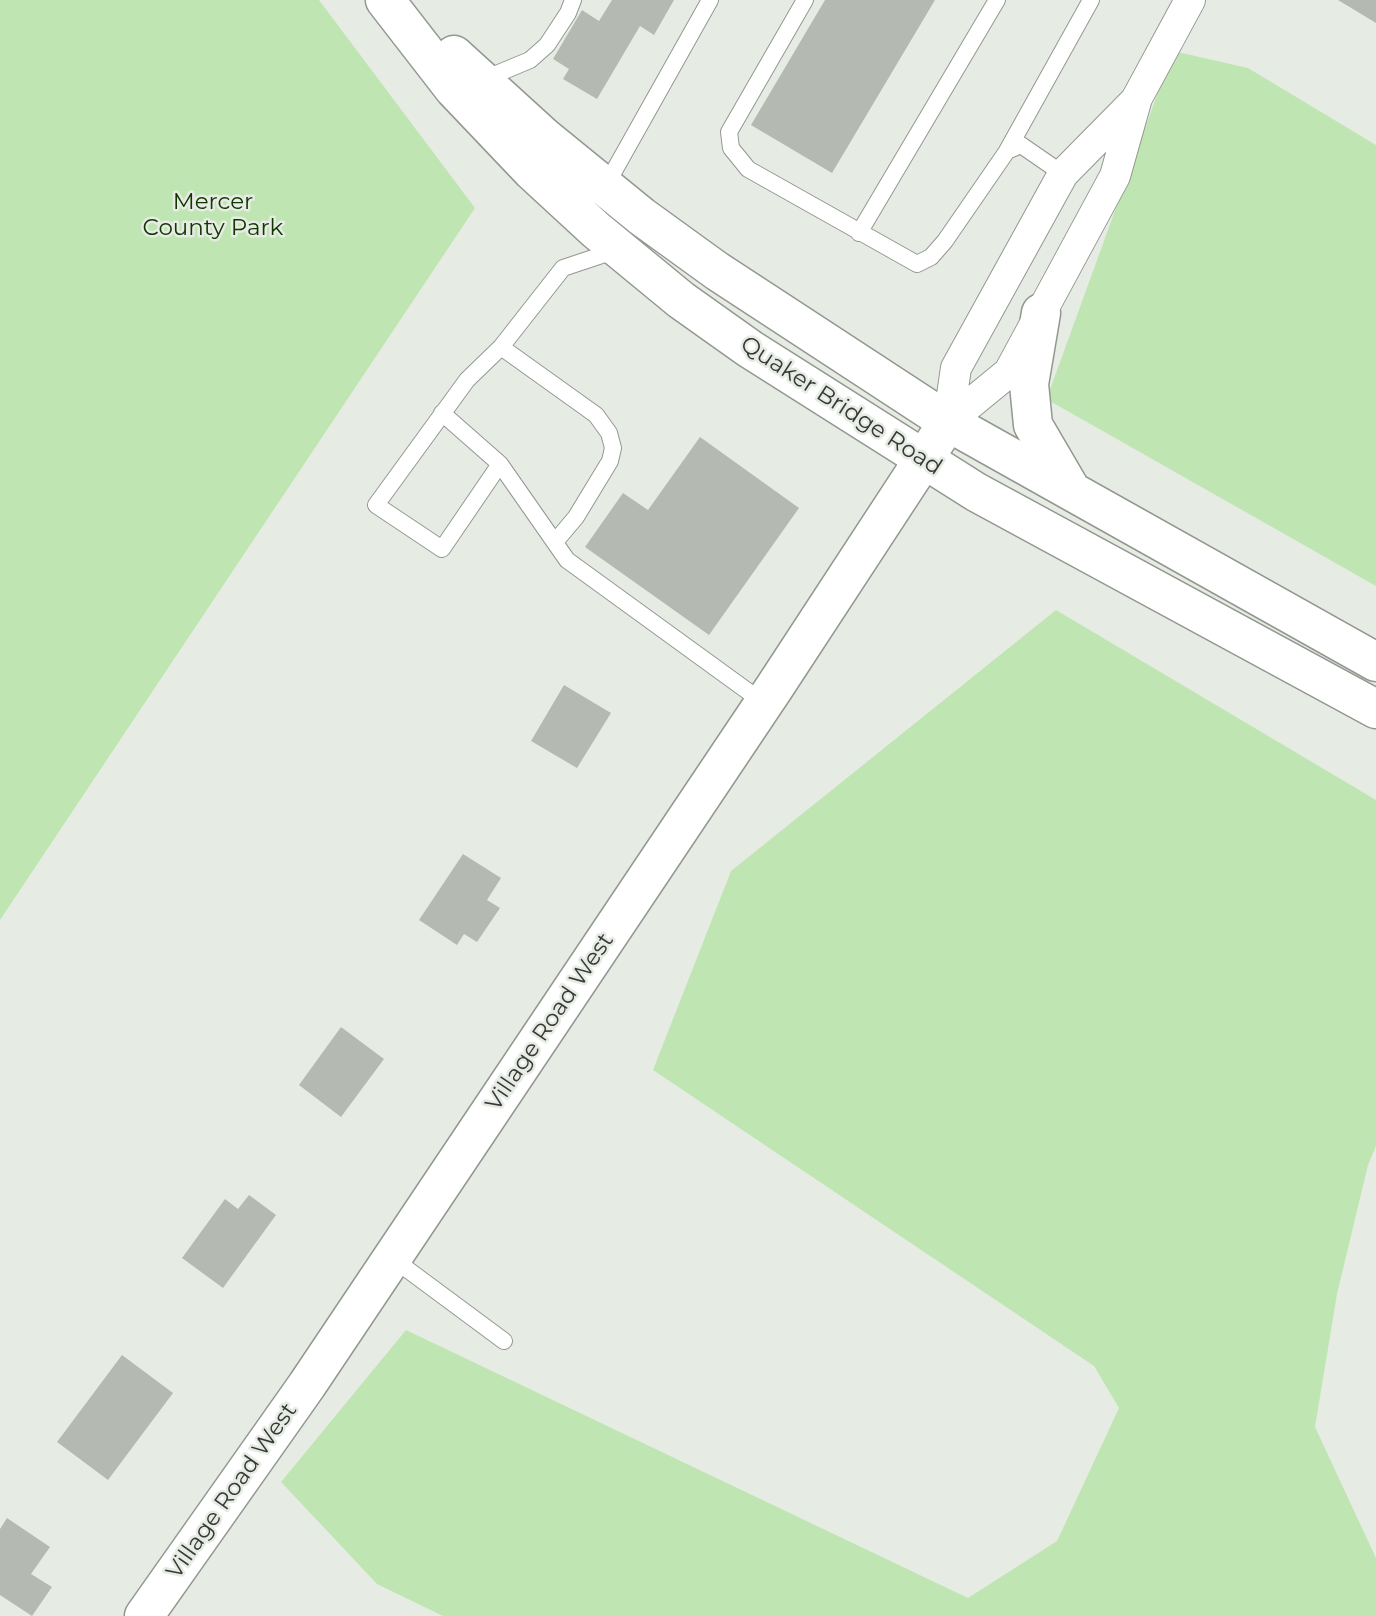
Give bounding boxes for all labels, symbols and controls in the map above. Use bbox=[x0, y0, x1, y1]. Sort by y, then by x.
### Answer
park label: Mercer County Park bbox=[143, 188, 283, 242]
street label: Quaker Bridge Road bbox=[735, 331, 947, 481]
street label: Village Road West bbox=[480, 928, 620, 1116]
street label: Village Road West bbox=[161, 1398, 303, 1584]

